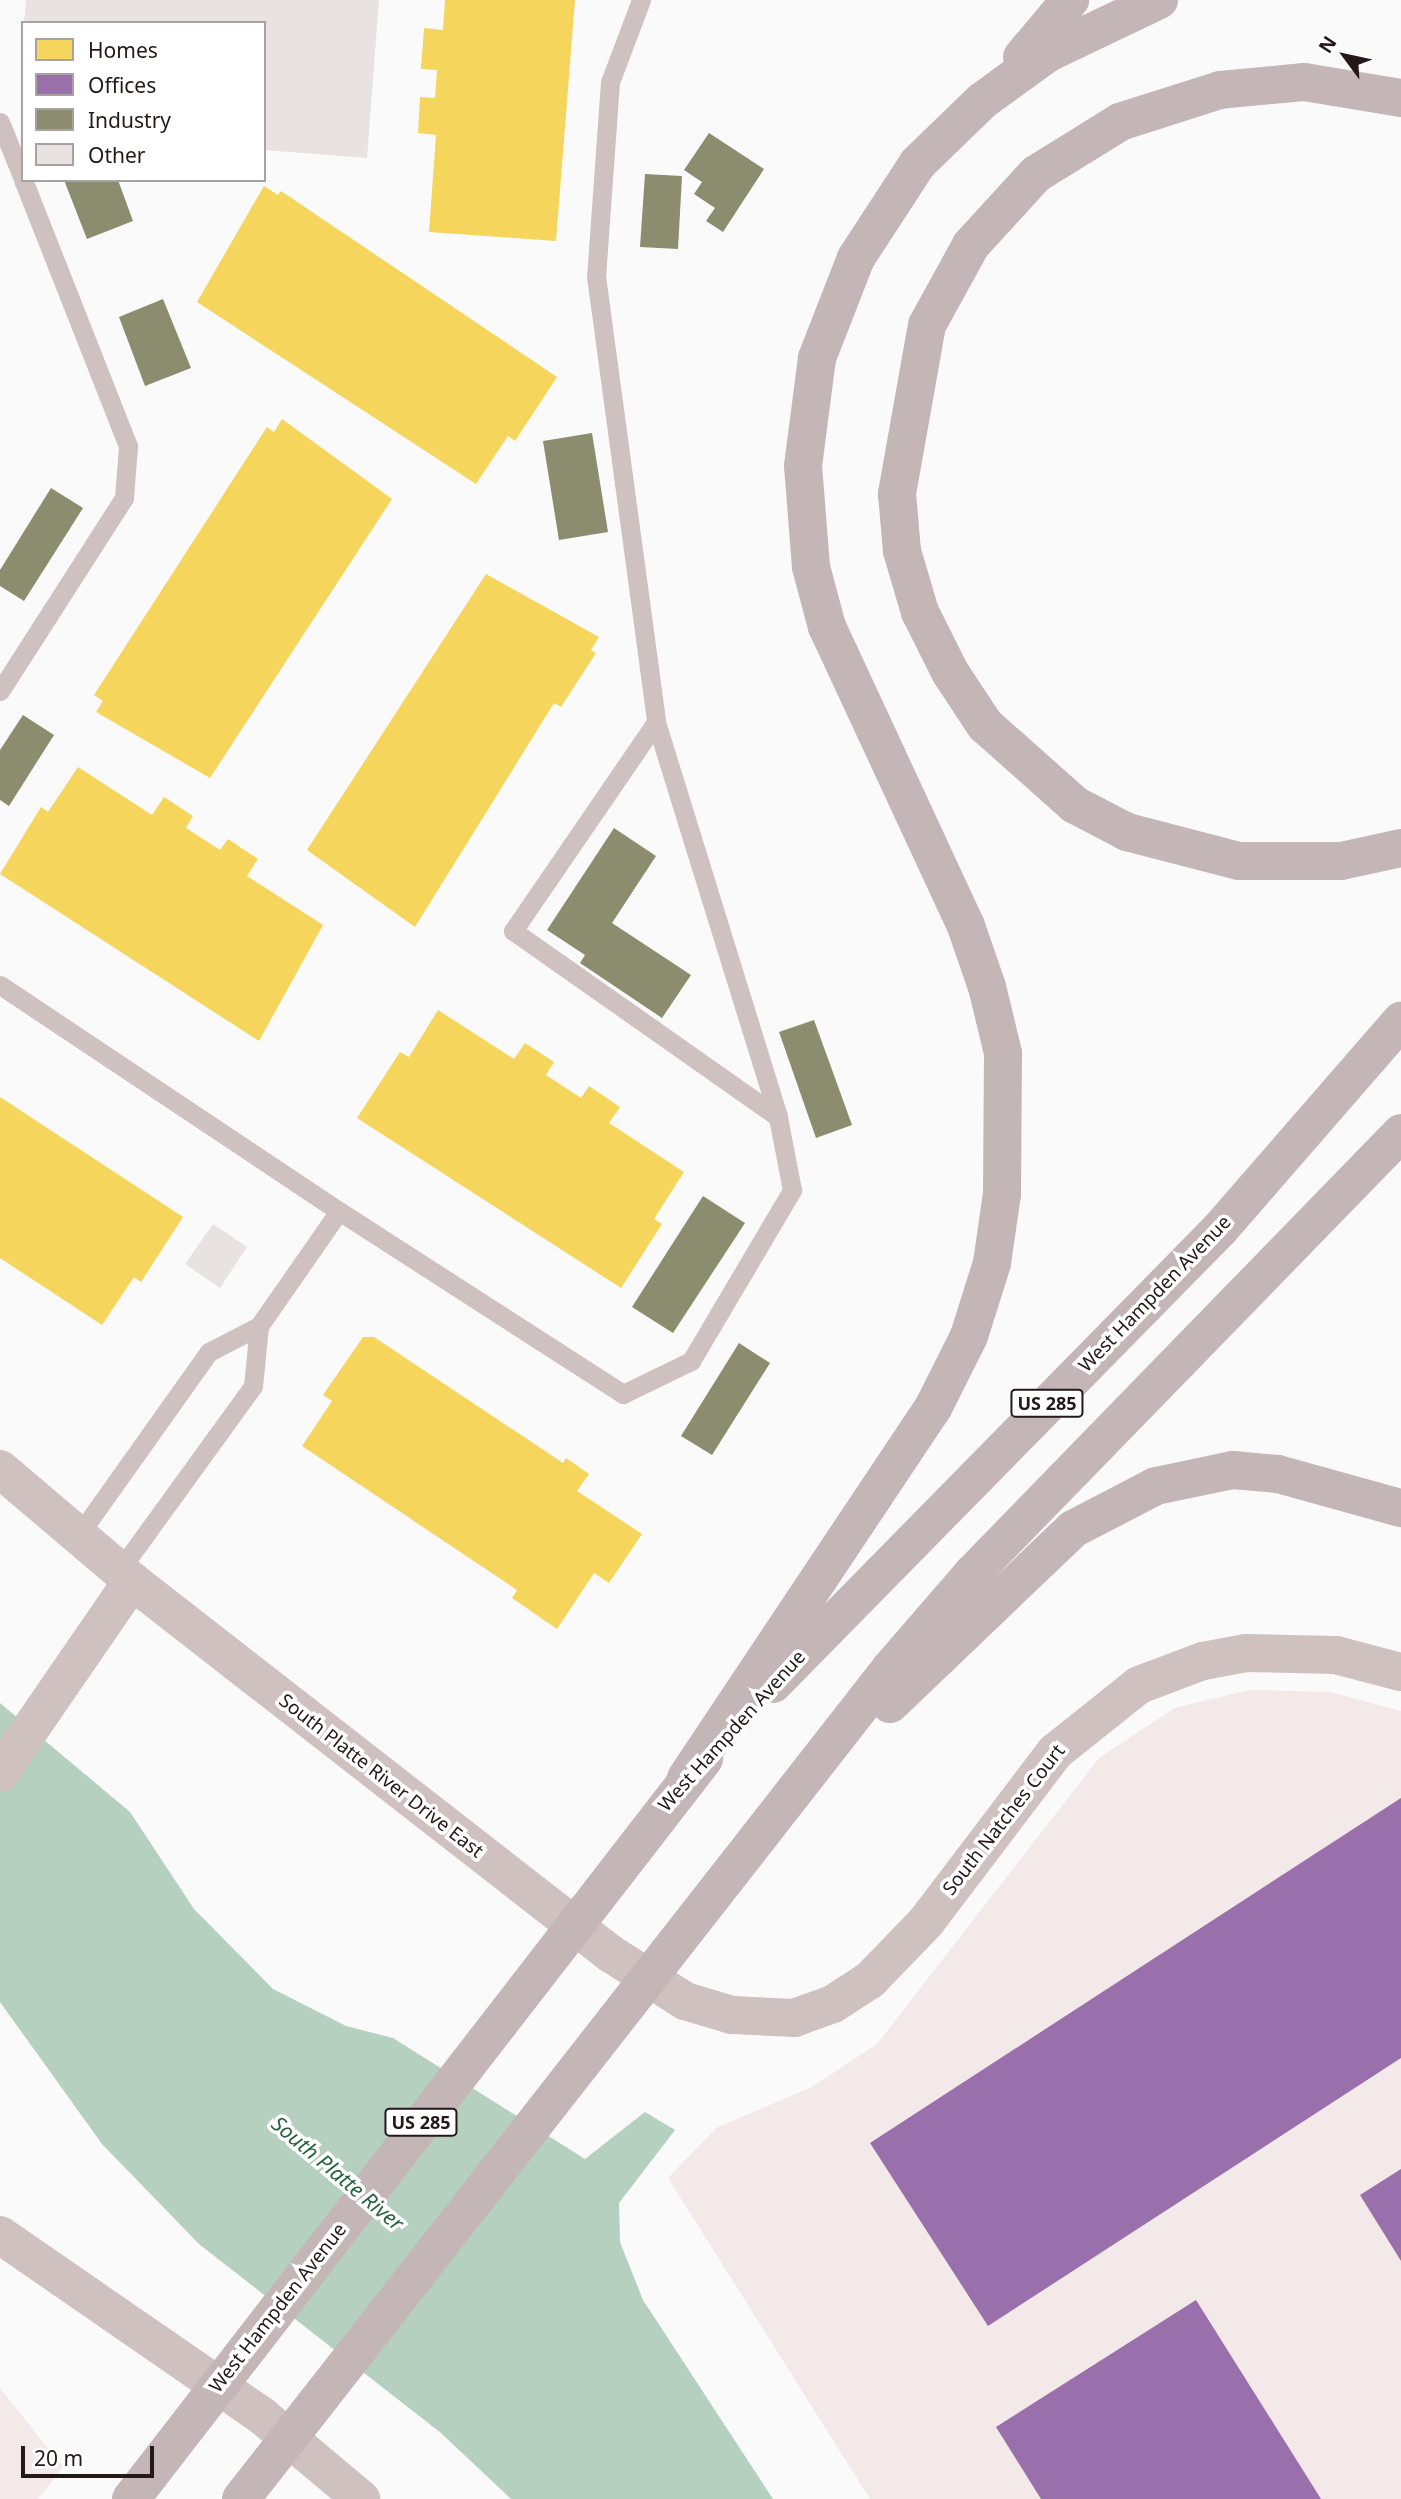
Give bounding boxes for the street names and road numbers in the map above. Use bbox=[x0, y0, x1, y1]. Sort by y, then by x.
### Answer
street label: West Hampden Avenue bbox=[1074, 1211, 1236, 1377]
road number: US 285 bbox=[1010, 1388, 1084, 1418]
street label: West Hampden Avenue bbox=[654, 1646, 810, 1816]
street label: South Platte River Drive East bbox=[274, 1689, 488, 1863]
street label: South Natches Court bbox=[938, 1740, 1070, 1900]
road number: US 285 bbox=[384, 2108, 458, 2136]
street label: West Hampden Avenue bbox=[205, 2219, 351, 2397]

